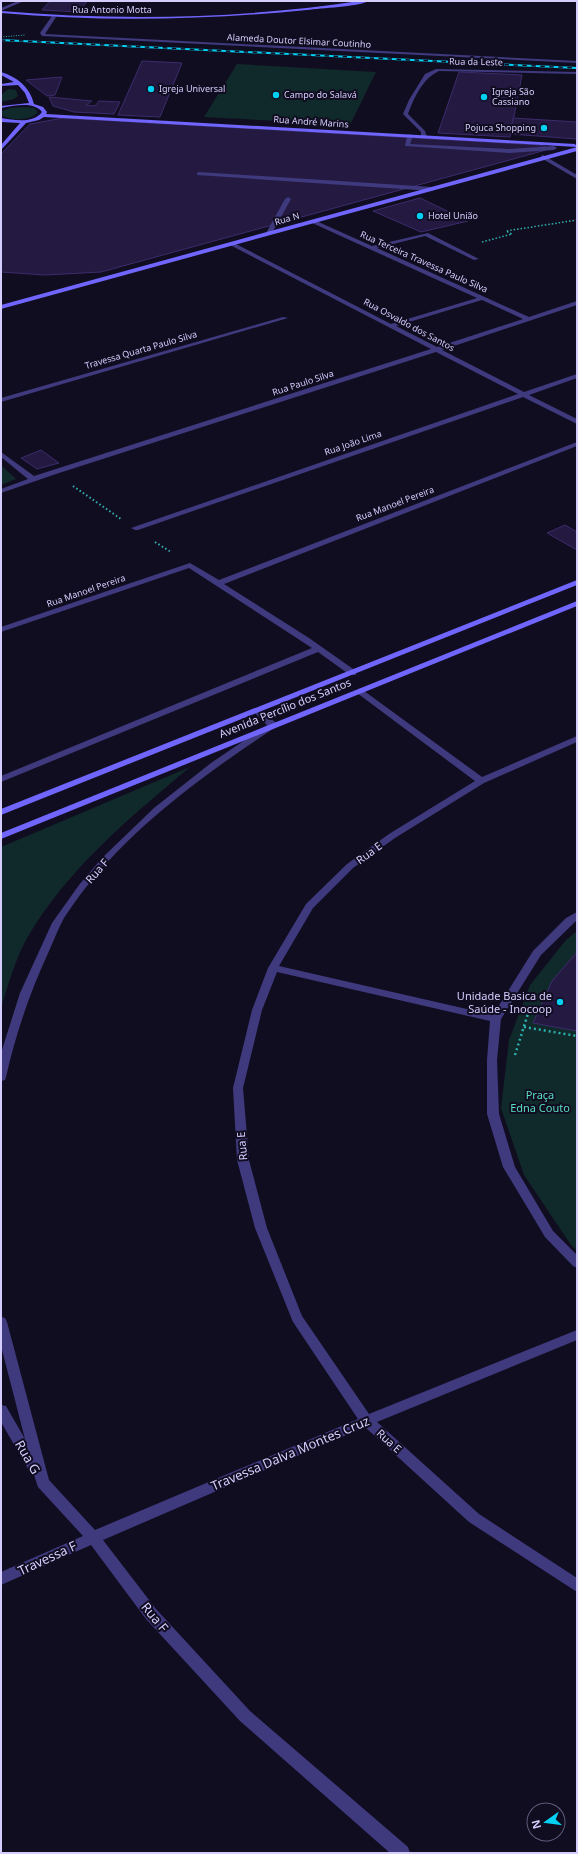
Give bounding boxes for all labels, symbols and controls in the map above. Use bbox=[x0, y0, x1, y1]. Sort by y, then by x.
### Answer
street label: Rua Antonio Motta bbox=[72, 3, 152, 16]
street label: Alameda Doutor Elsimar Coutinho bbox=[227, 30, 371, 51]
street label: Rua da Leste bbox=[449, 55, 503, 68]
place label: Igreja Universal bbox=[159, 82, 225, 95]
marker: Igreja Universal bbox=[146, 84, 156, 94]
place label: Igreja São Cassiano bbox=[492, 85, 534, 108]
place label: Campo do Salavá bbox=[284, 88, 357, 101]
marker: Campo do Salavá bbox=[271, 90, 281, 100]
marker: Igreja São Cassiano bbox=[479, 92, 489, 102]
street label: Rua André Marins bbox=[273, 112, 349, 131]
place label: Pojuca Shopping bbox=[465, 121, 536, 134]
marker: Pojuca Shopping bbox=[539, 123, 549, 133]
street label: Rua N bbox=[273, 209, 301, 228]
place label: Hotel União bbox=[428, 209, 478, 222]
marker: Hotel União bbox=[415, 211, 425, 221]
street label: Rua Terceira Travessa Paulo Silva bbox=[358, 227, 490, 296]
street label: Rua Osvaldo dos Santos bbox=[361, 295, 457, 354]
street label: Travessa Quarta Paulo Silva bbox=[83, 327, 198, 372]
street label: Rua Paulo Silva bbox=[270, 366, 335, 399]
street label: Rua João Lima bbox=[322, 427, 383, 458]
street label: Rua Manoel Pereira bbox=[354, 483, 436, 524]
street label: Rua Manoel Pereira bbox=[45, 571, 127, 610]
street label: Avenida Percílio dos Santos bbox=[217, 674, 353, 741]
street label: Rua E bbox=[353, 838, 385, 867]
street label: Rua F bbox=[82, 855, 112, 886]
place label: Unidade Basica de Saúde - Inocoop bbox=[457, 988, 552, 1016]
marker: Unidade Basica de Saúde - Inocoop bbox=[555, 997, 565, 1007]
park label: Praça Edna Couto bbox=[510, 1087, 570, 1115]
street label: Rua E bbox=[233, 1131, 250, 1161]
street label: Travessa Dalva Montes Cruz bbox=[208, 1411, 372, 1495]
street label: Rua E bbox=[374, 1425, 405, 1456]
street label: Rua G bbox=[11, 1437, 45, 1477]
street label: Travessa F bbox=[15, 1536, 79, 1579]
street label: Rua F bbox=[137, 1598, 173, 1636]
north arrow bbox=[526, 1802, 566, 1842]
text: N bbox=[527, 1818, 544, 1831]

